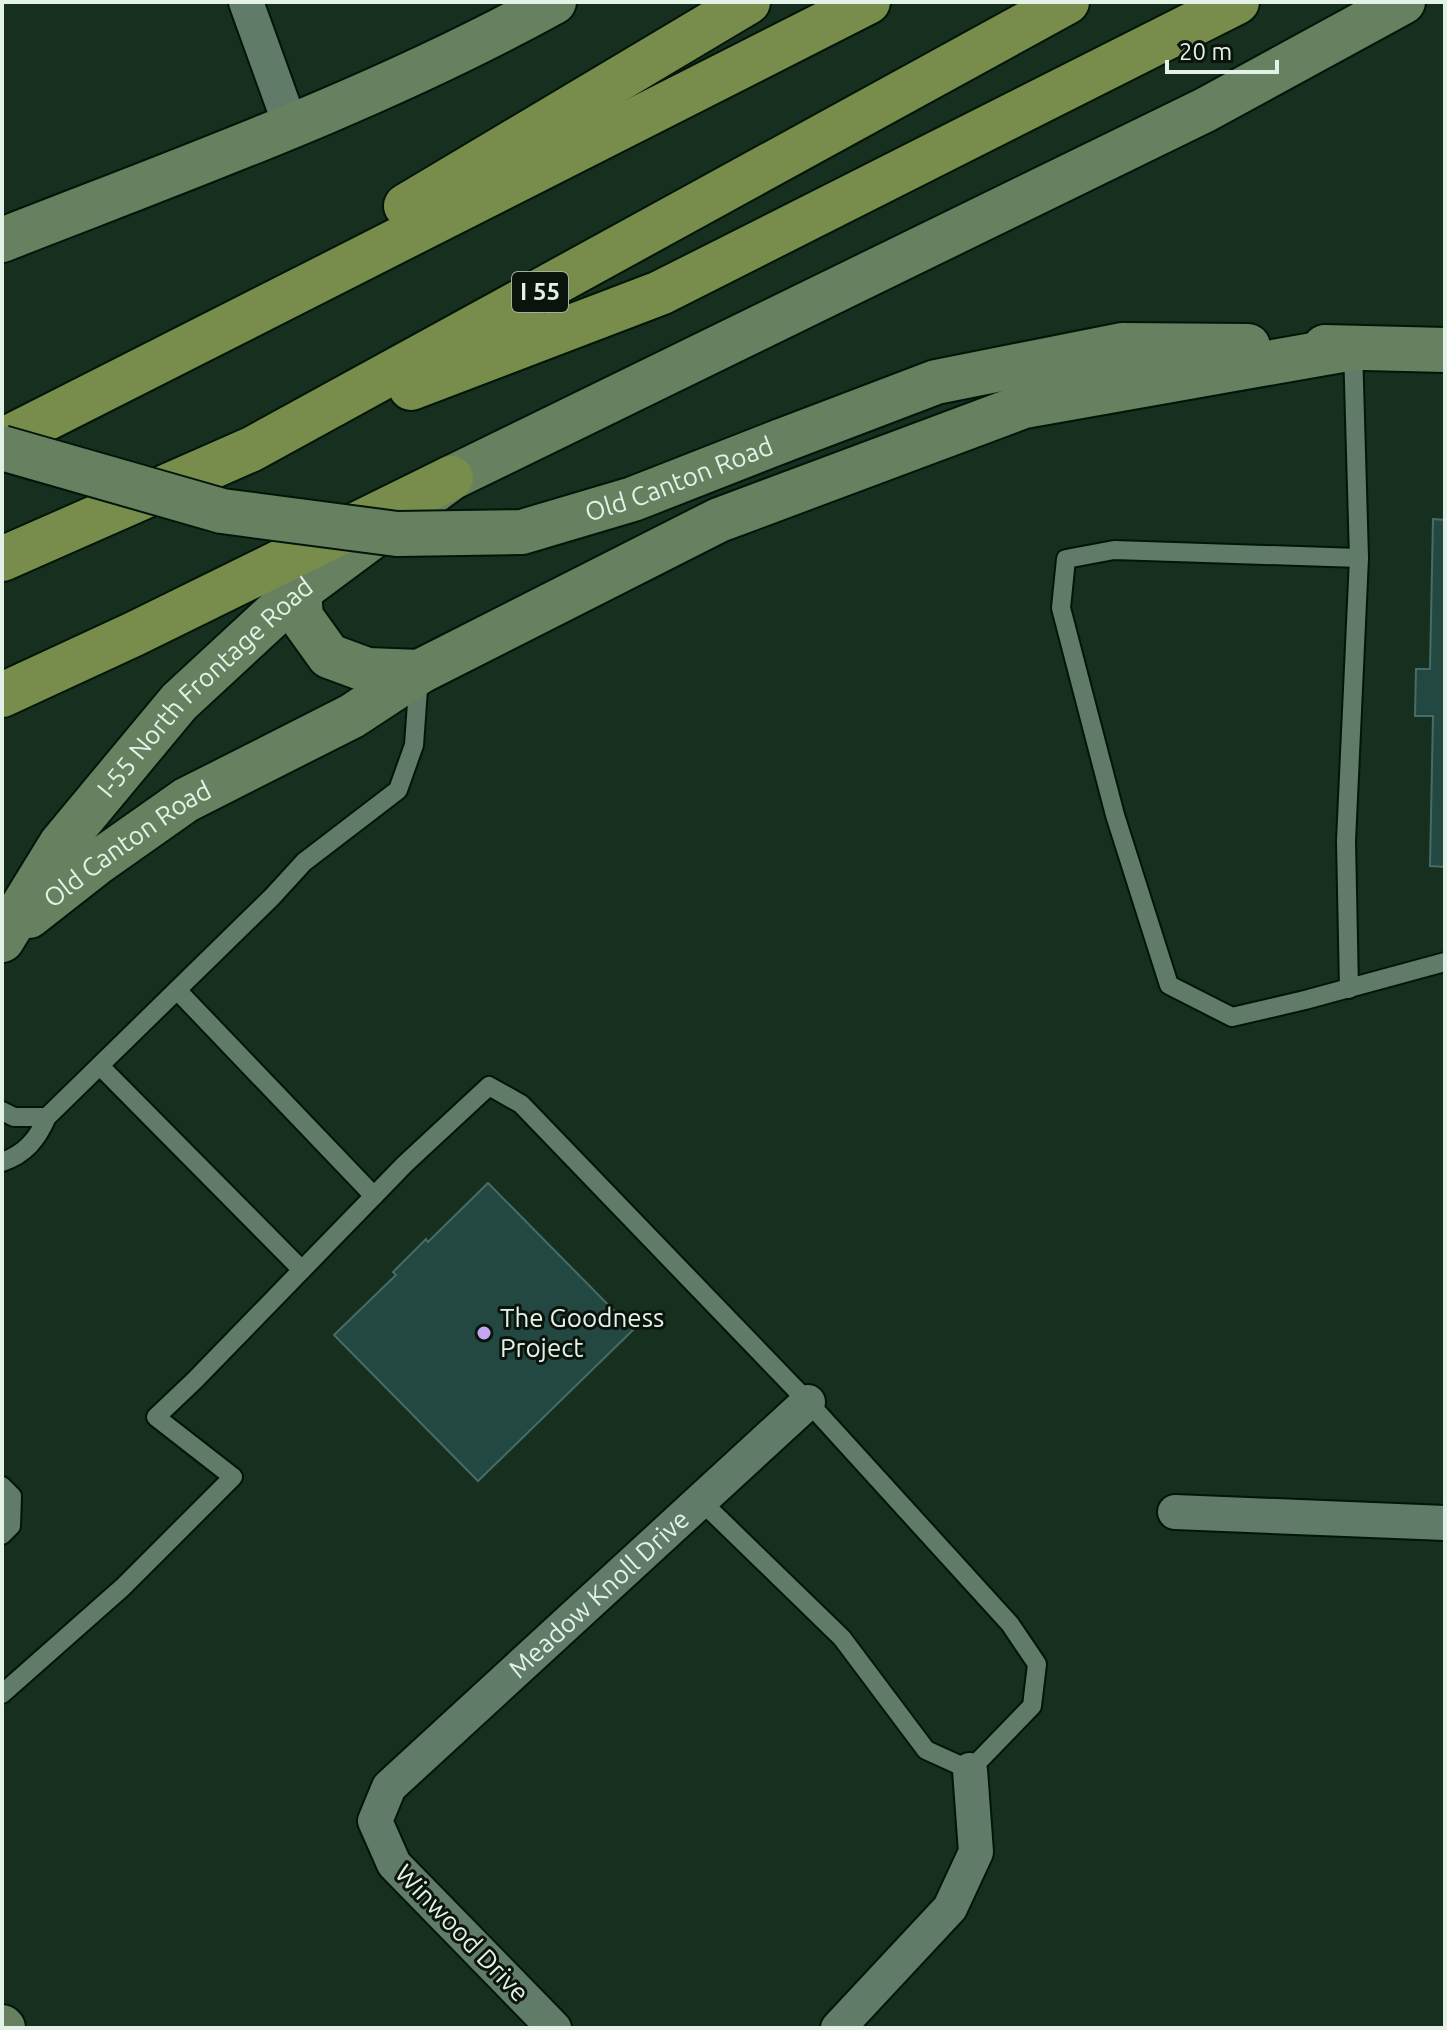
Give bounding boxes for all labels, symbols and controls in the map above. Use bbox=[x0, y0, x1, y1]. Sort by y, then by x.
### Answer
scale bar bbox=[1167, 24, 1277, 74]
text: 20 m bbox=[1179, 38, 1232, 65]
road number: I 55 bbox=[512, 272, 568, 312]
street label: Old Canton Road bbox=[581, 431, 777, 527]
street label: I-55 North Frontage Road bbox=[91, 571, 318, 803]
street label: Old Canton Road bbox=[38, 775, 216, 913]
place label: The Goodness Project bbox=[500, 1303, 664, 1362]
marker: The Goodness Project bbox=[475, 1324, 493, 1342]
street label: Meadow Knoll Drive bbox=[503, 1504, 695, 1684]
street label: Winwood Drive bbox=[390, 1858, 535, 2007]

